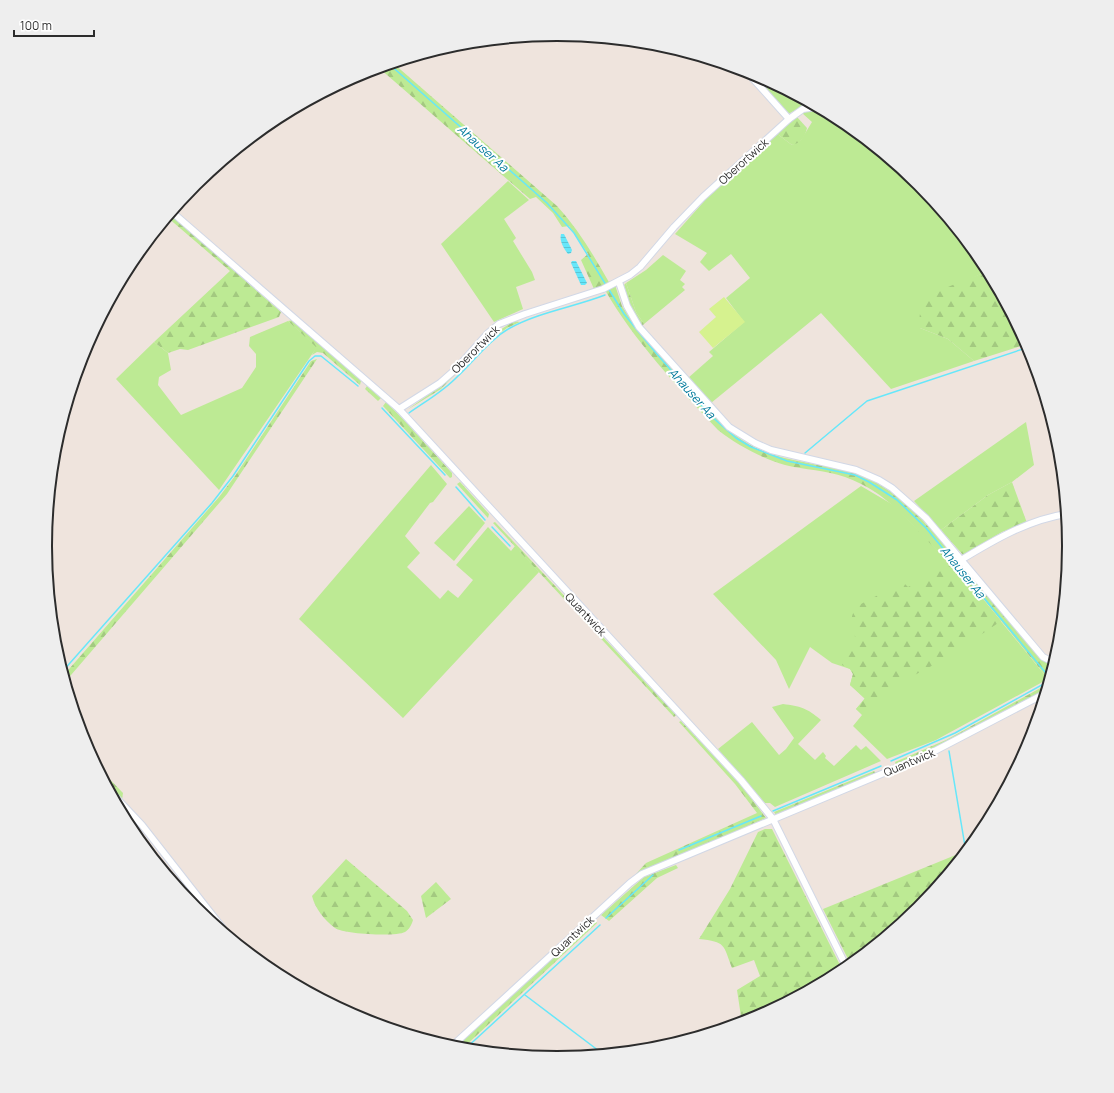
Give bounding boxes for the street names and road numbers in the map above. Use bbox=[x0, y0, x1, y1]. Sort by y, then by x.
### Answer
street label: Oberortwick bbox=[715, 134, 772, 187]
street label: Oberortwick bbox=[448, 321, 503, 376]
street label: Quantwick bbox=[562, 589, 610, 639]
street label: Quantwick bbox=[881, 744, 937, 779]
street label: Quantwick bbox=[547, 912, 597, 960]

